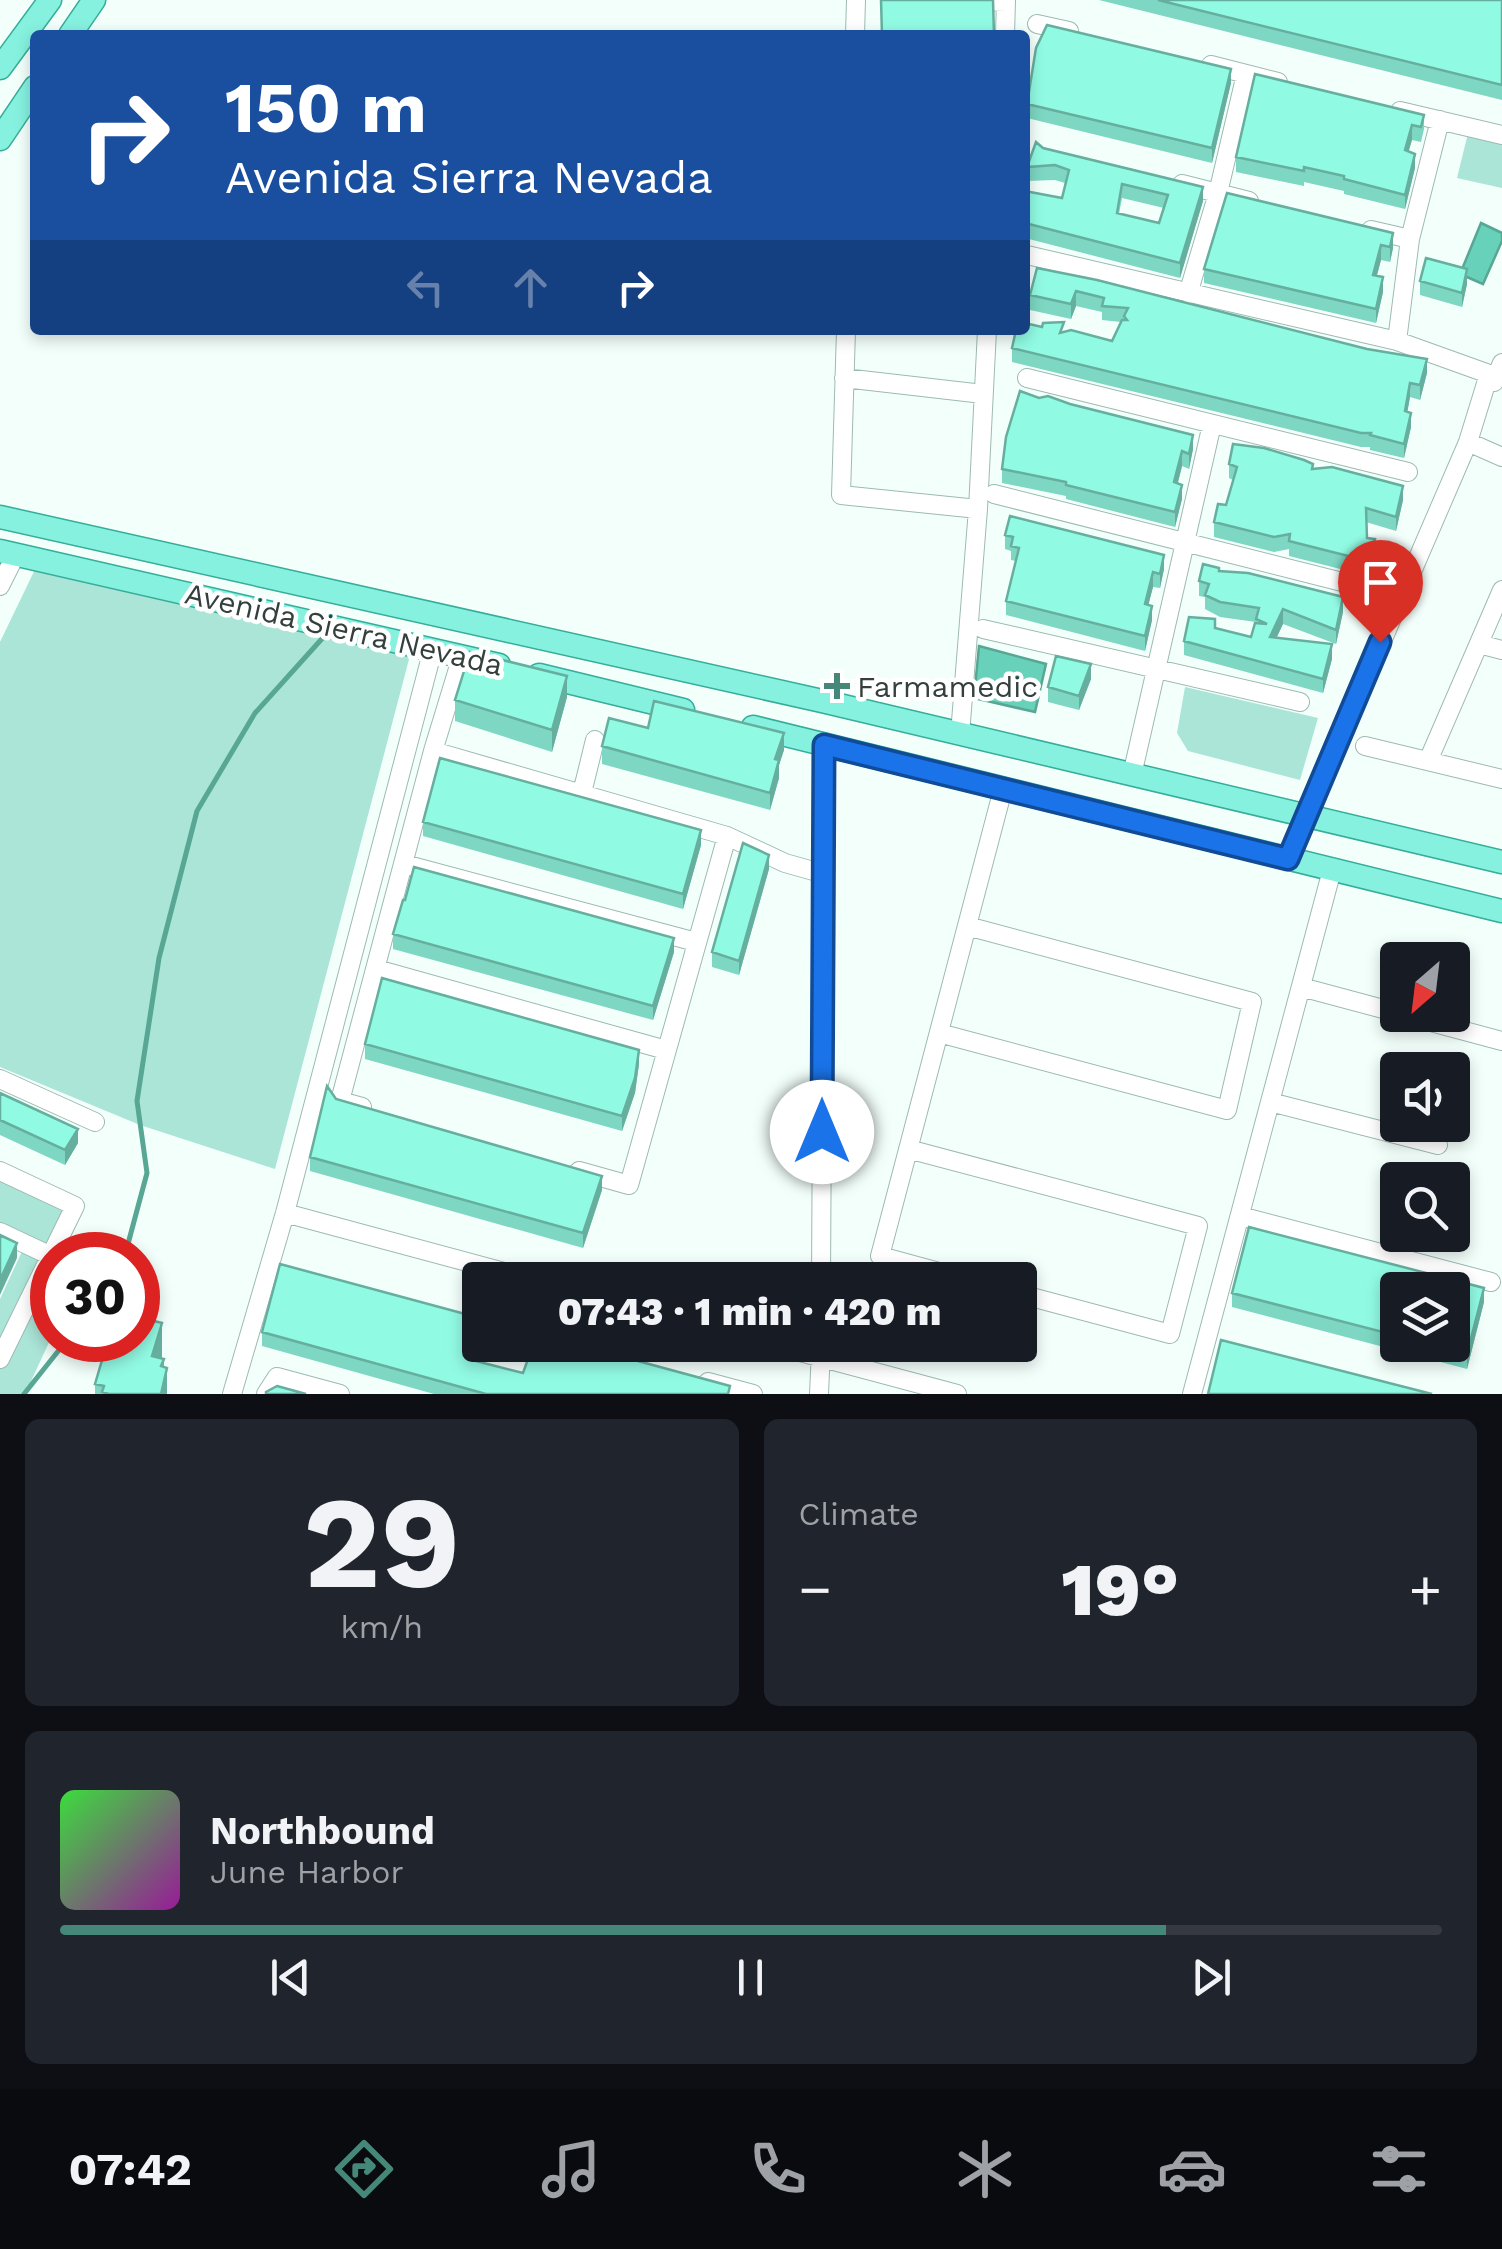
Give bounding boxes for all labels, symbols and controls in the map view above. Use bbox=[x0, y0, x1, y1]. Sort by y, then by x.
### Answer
text: 150 m bbox=[225, 67, 427, 149]
icon: right bbox=[60, 70, 190, 200]
text: Avenida Sierra Nevada bbox=[225, 151, 713, 204]
icon: left bbox=[398, 260, 453, 315]
icon: ahead bbox=[503, 260, 558, 315]
icon: right bbox=[608, 260, 663, 315]
pin bbox=[1338, 540, 1423, 643]
icon: arrive bbox=[1353, 555, 1408, 610]
street label: Avenida Sierra Nevada bbox=[182, 575, 506, 683]
place label: Farmamedic bbox=[857, 669, 1038, 704]
marker: Farmamedic bbox=[826, 675, 848, 697]
north arrow bbox=[1380, 942, 1470, 1032]
map controls bbox=[1380, 942, 1470, 1362]
button: sound bbox=[1380, 1052, 1470, 1142]
position arrow bbox=[770, 1080, 874, 1184]
button: search bbox=[1380, 1162, 1470, 1252]
speed limit sign: 30 bbox=[30, 1232, 160, 1362]
button: layers bbox=[1380, 1272, 1470, 1362]
text: 07:43 · 1 min · 420 m bbox=[558, 1290, 941, 1334]
text: 29 bbox=[303, 1466, 461, 1619]
text: Climate bbox=[799, 1495, 919, 1533]
text: 19° bbox=[1061, 1545, 1179, 1633]
text: − bbox=[799, 1557, 832, 1621]
text: + bbox=[1409, 1557, 1442, 1621]
text: km/h bbox=[341, 1608, 423, 1646]
text: Northbound bbox=[210, 1809, 435, 1853]
text: June Harbor bbox=[210, 1853, 404, 1891]
icon: previous bbox=[263, 1950, 318, 2005]
icon: pause bbox=[723, 1950, 778, 2005]
icon: next bbox=[1184, 1950, 1239, 2005]
icon: directions bbox=[329, 2134, 399, 2204]
icon: music bbox=[536, 2134, 606, 2204]
icon: phone bbox=[743, 2134, 813, 2204]
icon: climate bbox=[950, 2134, 1020, 2204]
icon: car bbox=[1157, 2134, 1227, 2204]
icon: filters bbox=[1364, 2134, 1434, 2204]
text: 07:42 bbox=[68, 2143, 192, 2196]

